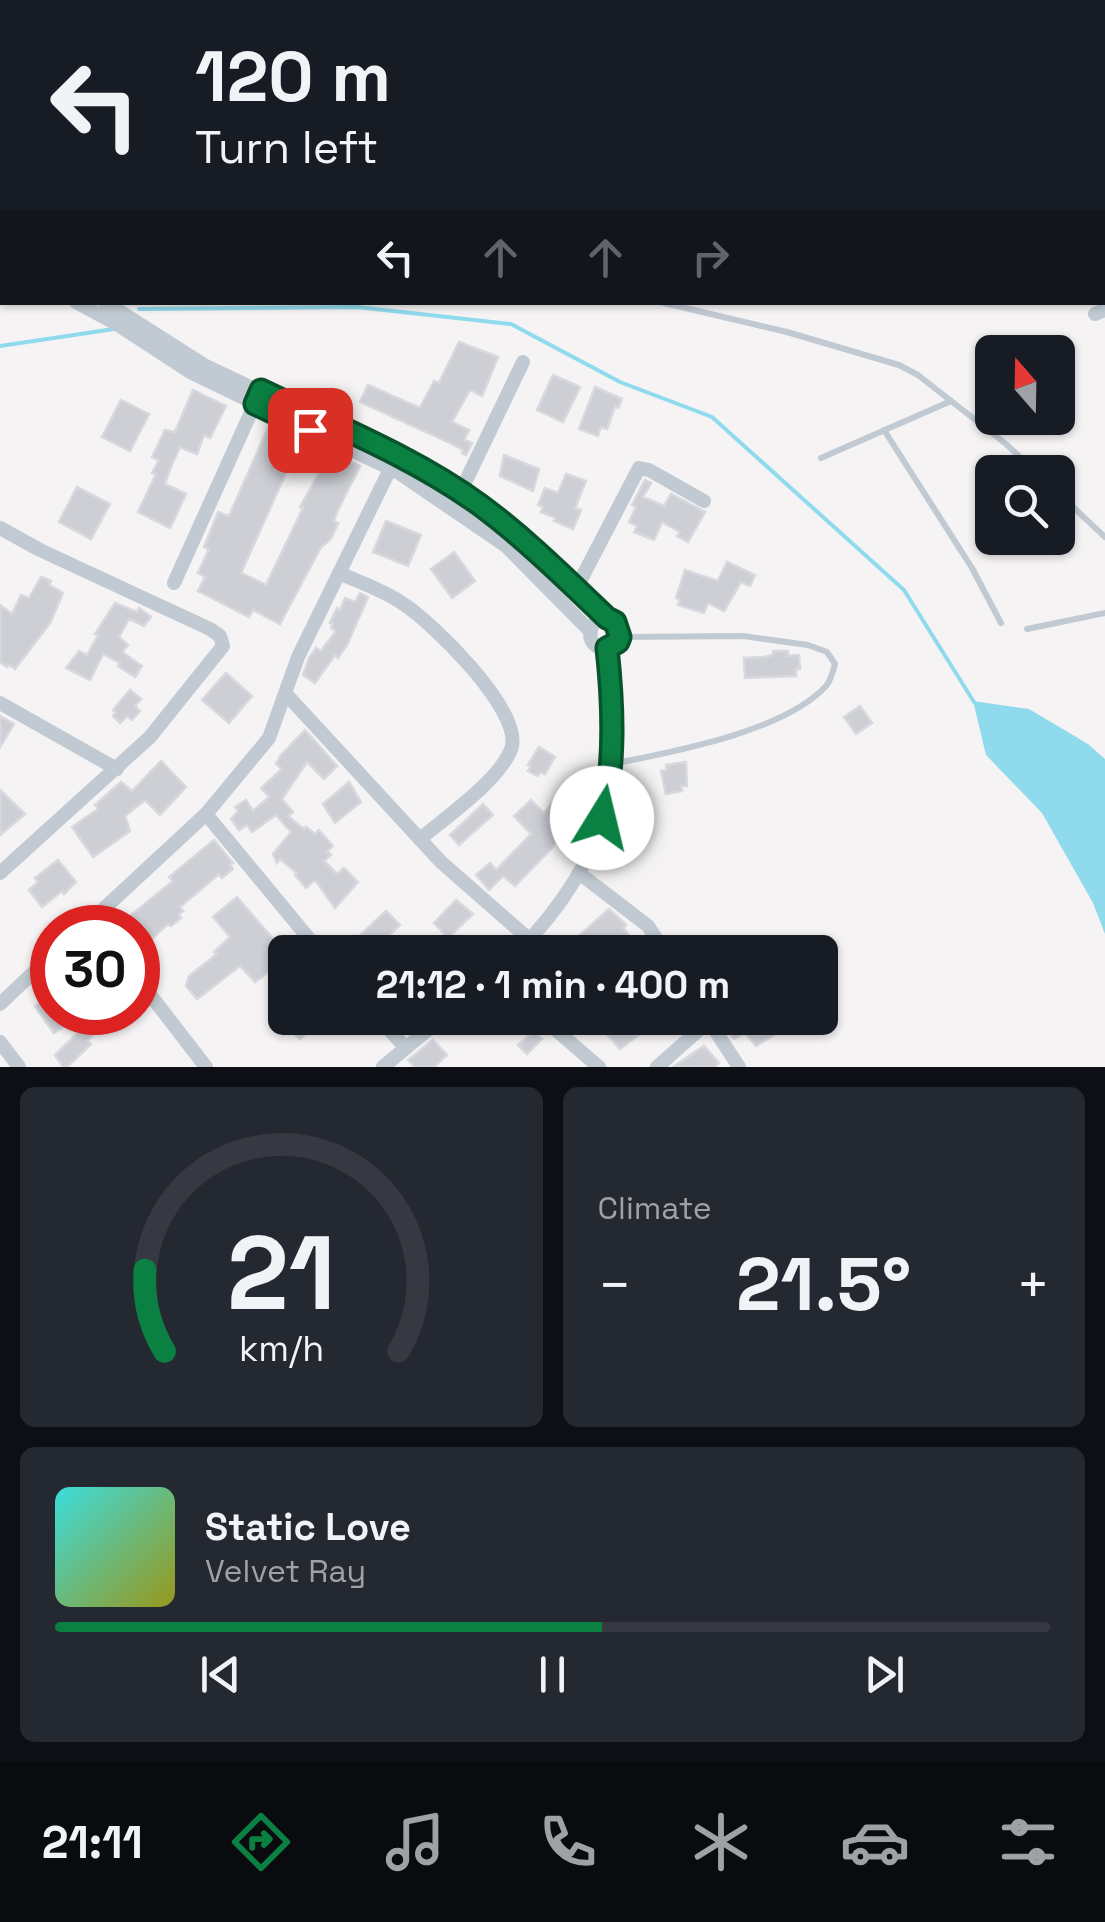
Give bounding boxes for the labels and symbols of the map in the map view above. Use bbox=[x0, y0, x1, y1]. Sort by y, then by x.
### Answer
north arrow bbox=[975, 335, 1075, 435]
pin bbox=[268, 388, 353, 473]
position arrow bbox=[550, 766, 654, 870]
speed limit sign: 30 bbox=[30, 905, 160, 1035]

